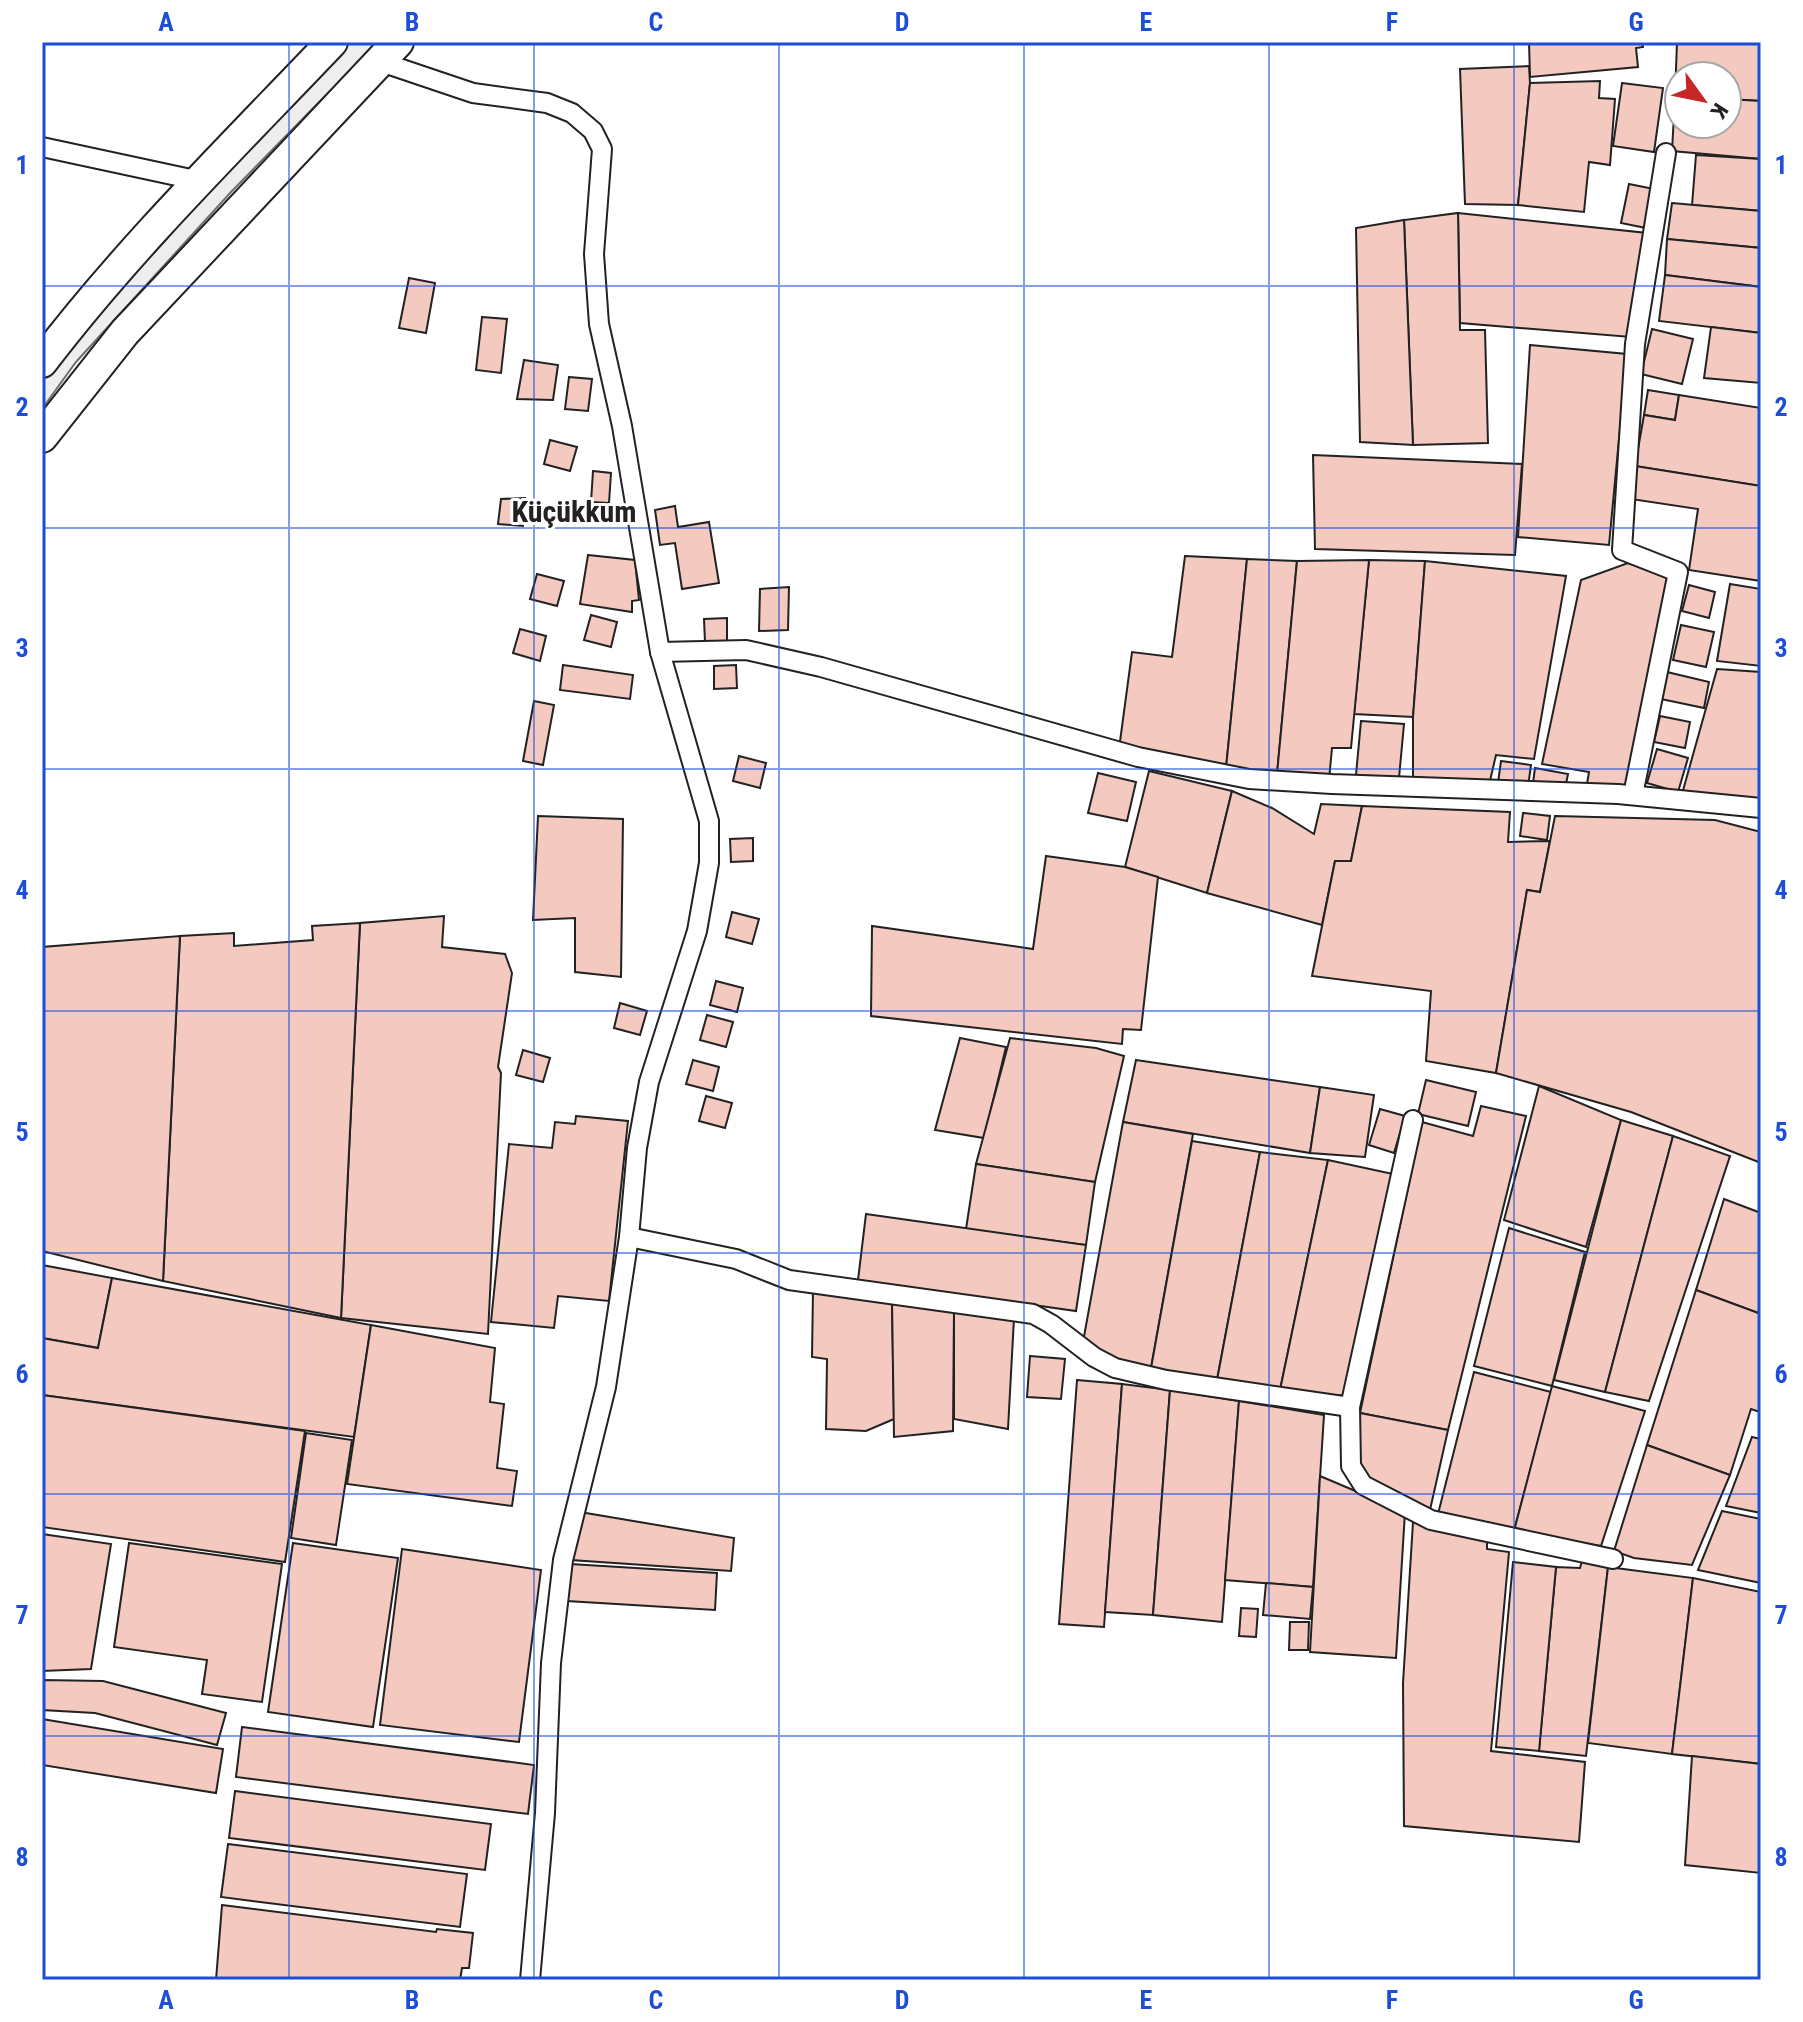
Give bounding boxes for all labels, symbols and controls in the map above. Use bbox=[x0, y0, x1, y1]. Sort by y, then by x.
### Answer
text: A bbox=[158, 7, 174, 37]
text: B bbox=[405, 7, 419, 37]
text: C bbox=[649, 7, 664, 37]
text: D bbox=[895, 7, 909, 37]
text: E bbox=[1140, 7, 1153, 37]
text: F bbox=[1386, 7, 1398, 37]
text: G bbox=[1628, 7, 1644, 37]
north arrow bbox=[1663, 60, 1743, 140]
text: K bbox=[1705, 99, 1733, 123]
text: 1 bbox=[15, 150, 29, 180]
text: 1 bbox=[1774, 150, 1788, 180]
text: 2 bbox=[15, 392, 29, 422]
text: 2 bbox=[1774, 392, 1788, 422]
district label: Küçükkum bbox=[511, 494, 637, 529]
text: 3 bbox=[15, 633, 29, 663]
text: 3 bbox=[1774, 633, 1788, 663]
text: 4 bbox=[15, 875, 29, 905]
text: 4 bbox=[1774, 875, 1788, 905]
text: 5 bbox=[15, 1117, 29, 1147]
text: 5 bbox=[1774, 1117, 1788, 1147]
text: 6 bbox=[15, 1359, 29, 1389]
text: 6 bbox=[1774, 1359, 1788, 1389]
text: 7 bbox=[15, 1600, 29, 1630]
text: 7 bbox=[1774, 1600, 1788, 1630]
text: 8 bbox=[15, 1842, 29, 1872]
text: 8 bbox=[1774, 1842, 1788, 1872]
text: A bbox=[158, 1985, 174, 2015]
text: B bbox=[405, 1985, 419, 2015]
text: C bbox=[649, 1985, 664, 2015]
text: D bbox=[895, 1985, 909, 2015]
text: E bbox=[1140, 1985, 1153, 2015]
text: F bbox=[1386, 1985, 1398, 2015]
text: G bbox=[1628, 1985, 1644, 2015]

